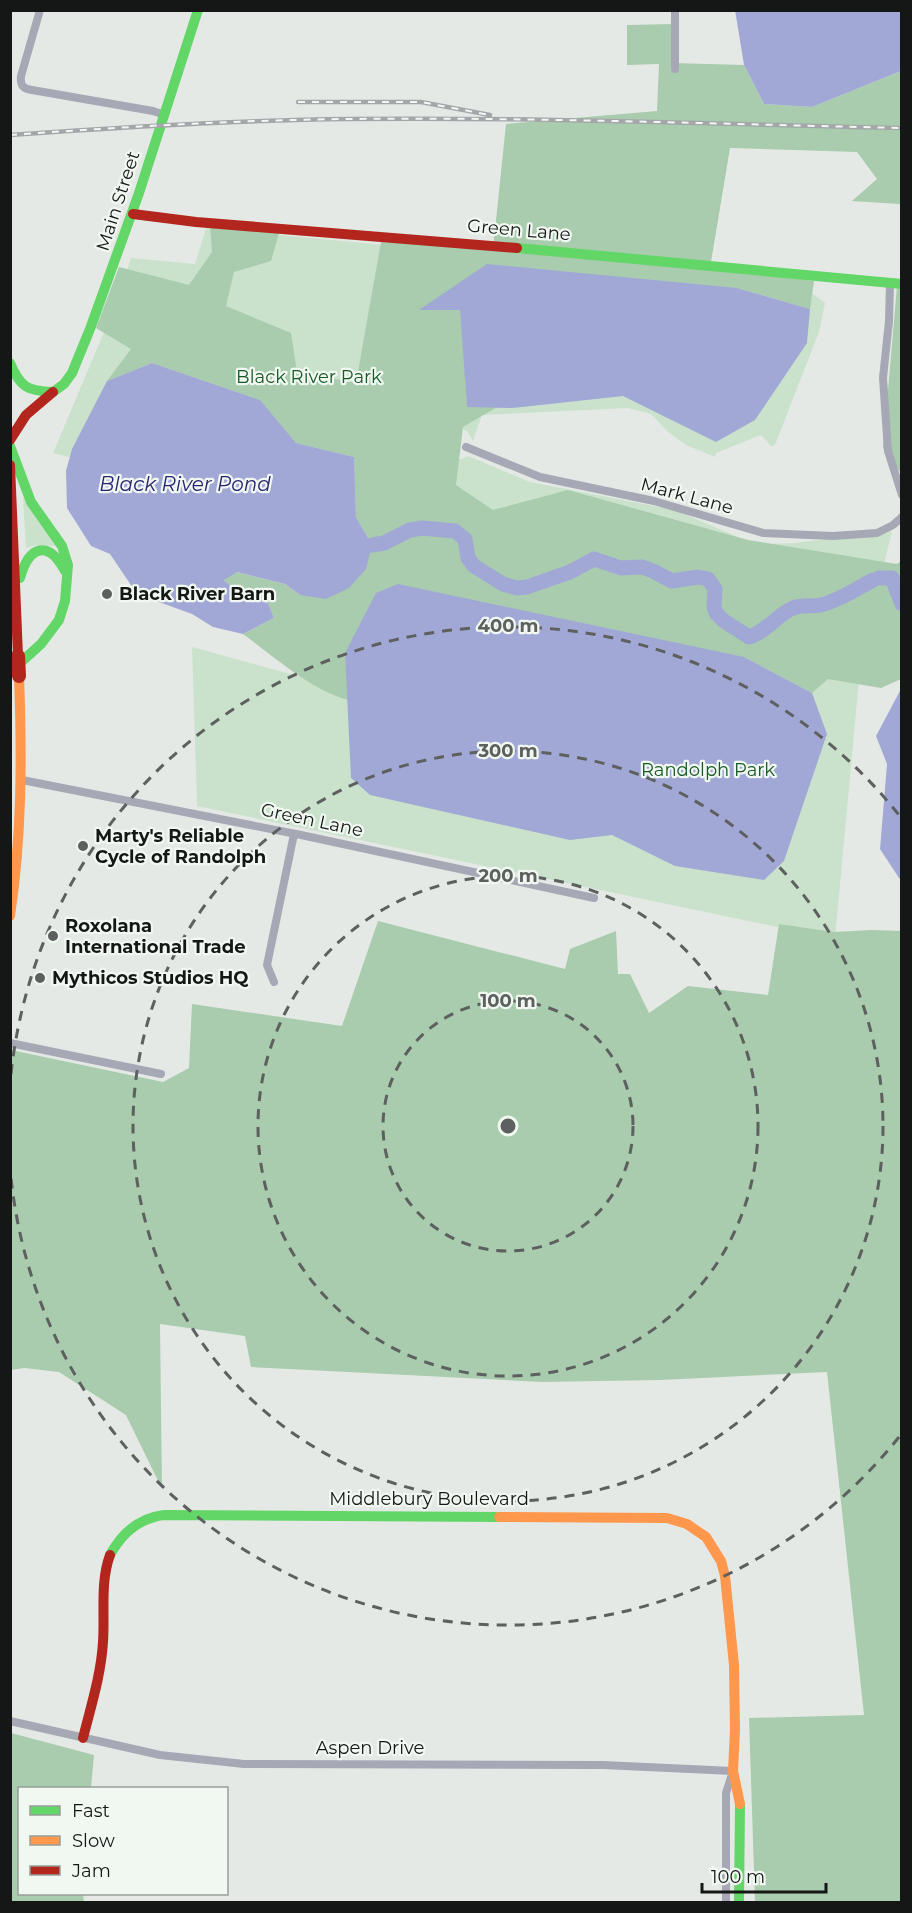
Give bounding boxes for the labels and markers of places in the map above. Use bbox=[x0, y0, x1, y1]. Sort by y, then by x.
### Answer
place label: Black River Barn bbox=[119, 583, 275, 605]
marker: Black River Barn bbox=[100, 587, 114, 601]
place label: Marty's Reliable Cycle of Randolph bbox=[95, 825, 266, 868]
marker: Marty's Reliable Cycle of Randolph bbox=[76, 839, 90, 853]
place label: Roxolana International Trade bbox=[65, 915, 246, 958]
marker: Roxolana International Trade bbox=[46, 929, 60, 943]
place label: Mythicos Studios HQ bbox=[52, 967, 249, 989]
marker: Mythicos Studios HQ bbox=[33, 971, 47, 985]
centre of rings bbox=[498, 1116, 518, 1136]

